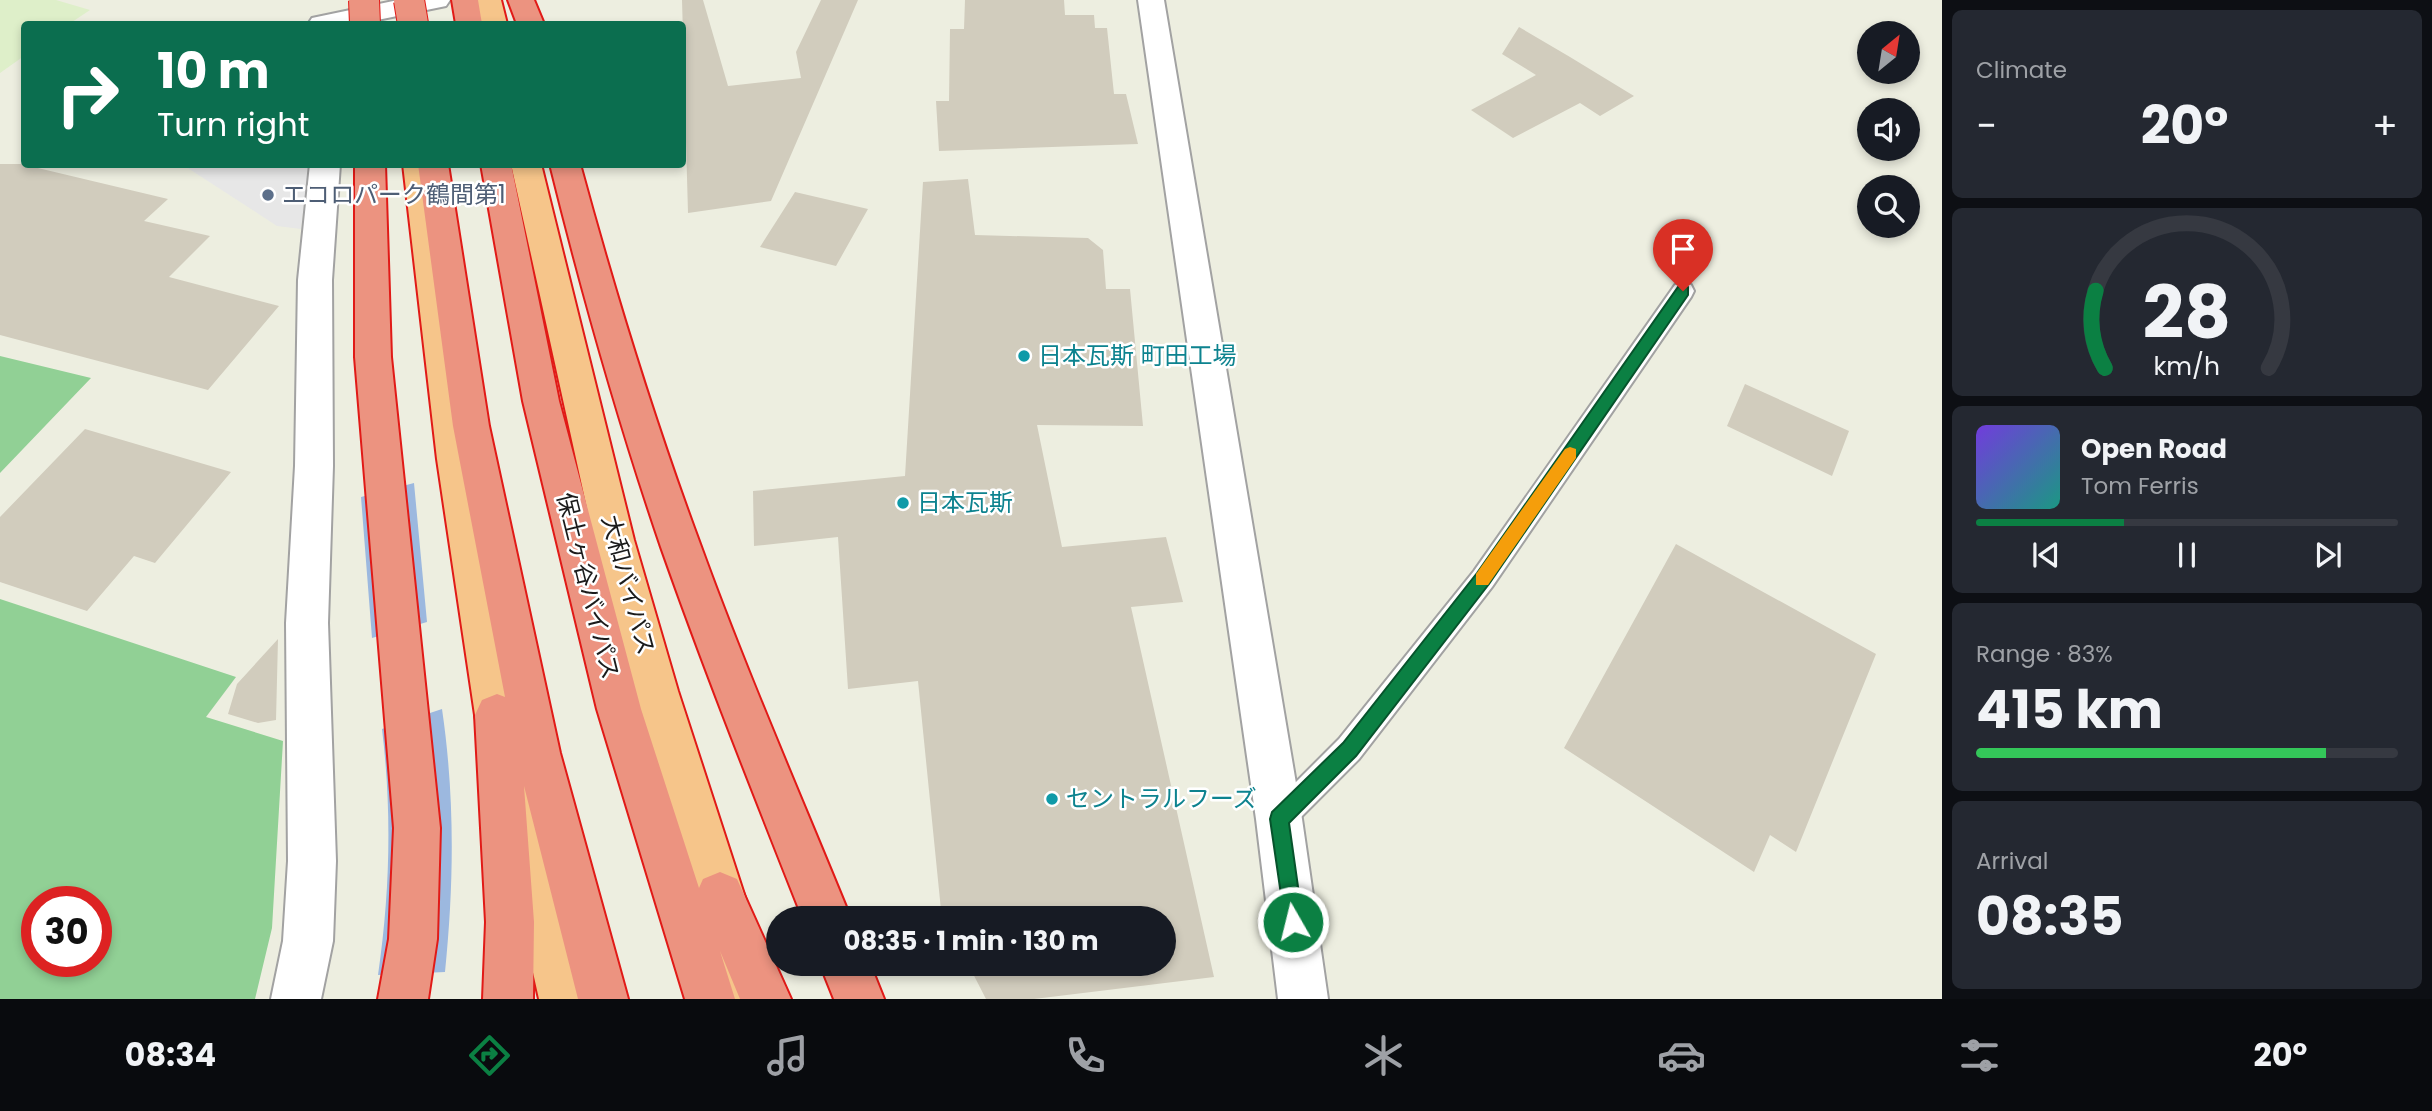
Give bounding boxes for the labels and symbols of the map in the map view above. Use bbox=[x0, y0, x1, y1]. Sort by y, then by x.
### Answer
north arrow bbox=[1857, 21, 1920, 84]
place label: エコロパーク鶴間第1 bbox=[282, 178, 506, 211]
marker: エコロパーク鶴間第1 bbox=[260, 187, 276, 203]
pin bbox=[1653, 219, 1713, 291]
place label: 日本瓦斯 町田工場 bbox=[1038, 339, 1236, 372]
marker: 日本瓦斯 町田工場 bbox=[1016, 348, 1032, 364]
place label: 日本瓦斯 bbox=[917, 486, 1013, 519]
street label: 保土ヶ谷バイパス bbox=[549, 489, 628, 683]
marker: 日本瓦斯 bbox=[895, 495, 911, 511]
street label: 大和バイパス bbox=[594, 511, 663, 658]
place label: セントラルフーズ bbox=[1066, 782, 1257, 815]
marker: セントラルフーズ bbox=[1044, 791, 1060, 807]
position arrow bbox=[1256, 885, 1330, 959]
speed limit sign: 30 bbox=[21, 886, 112, 977]

